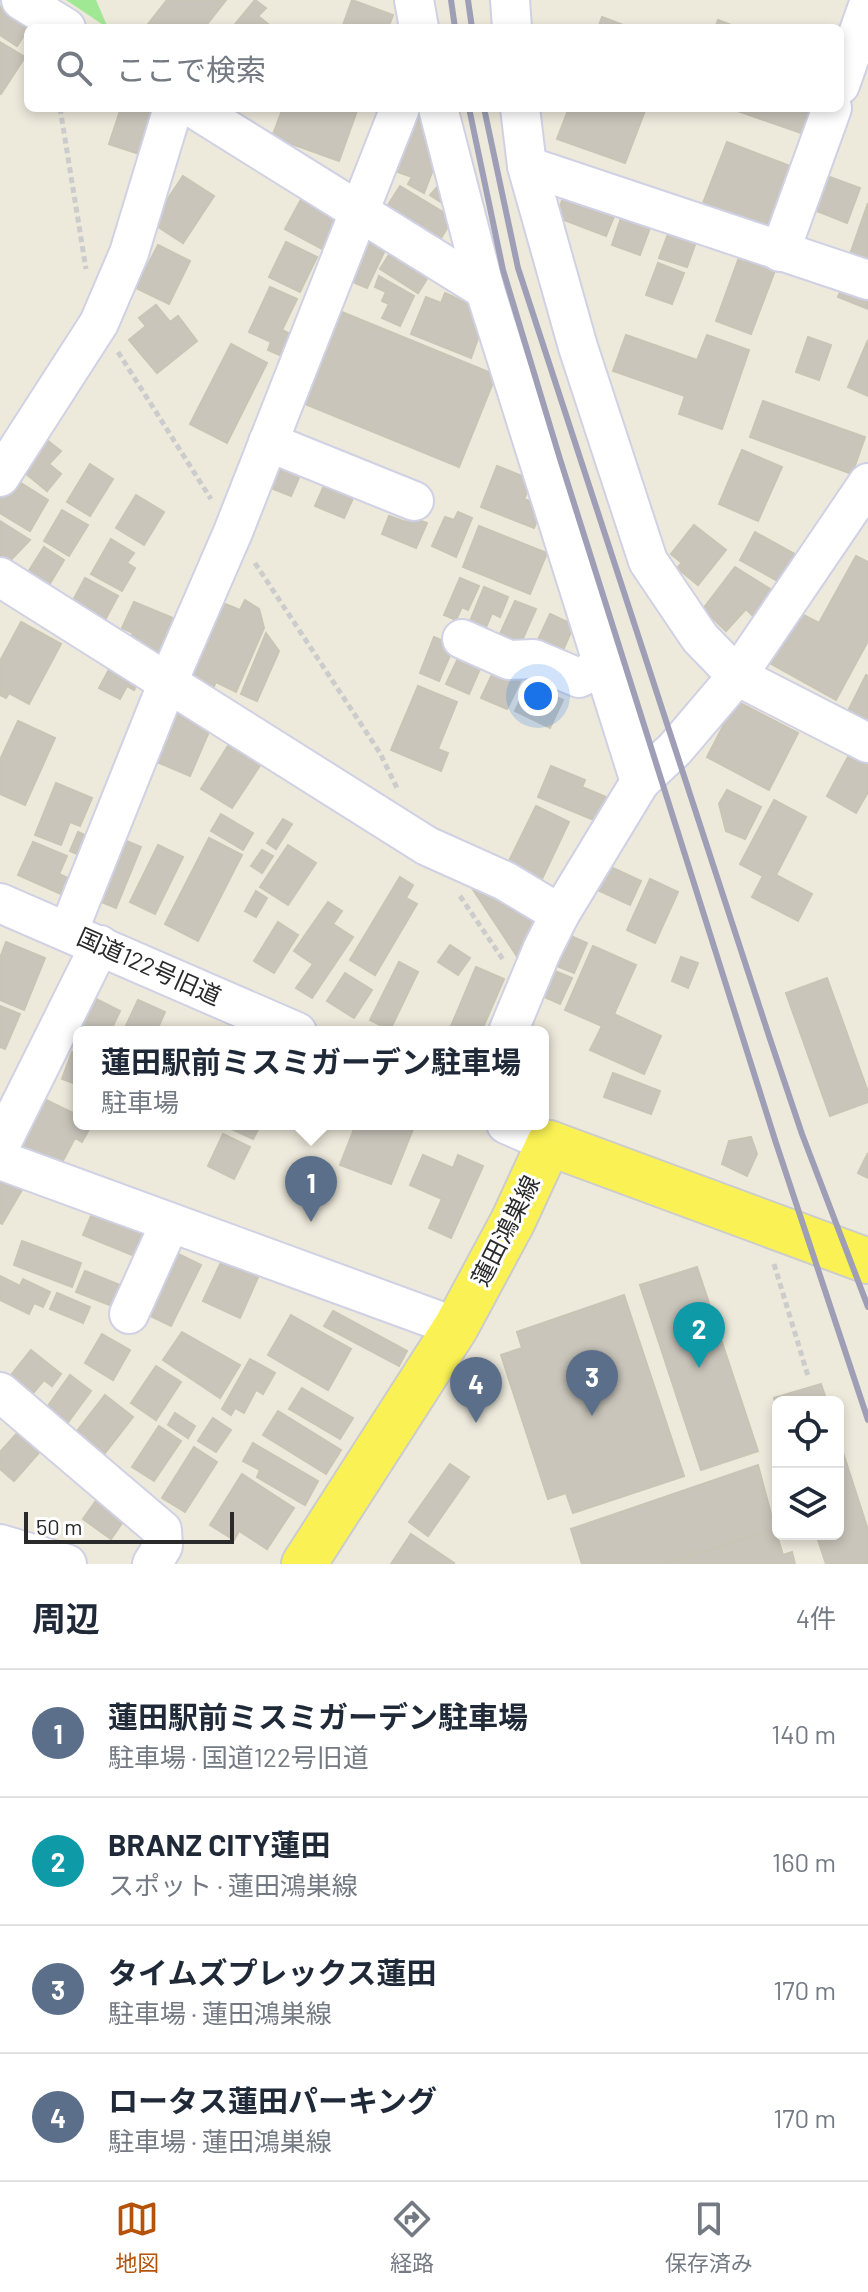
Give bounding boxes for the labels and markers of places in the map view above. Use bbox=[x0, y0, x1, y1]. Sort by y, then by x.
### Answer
pin: 1 bbox=[285, 1156, 337, 1222]
pin: 2 bbox=[673, 1302, 725, 1368]
pin: 3 bbox=[566, 1350, 618, 1416]
pin: 4 bbox=[450, 1357, 502, 1423]

